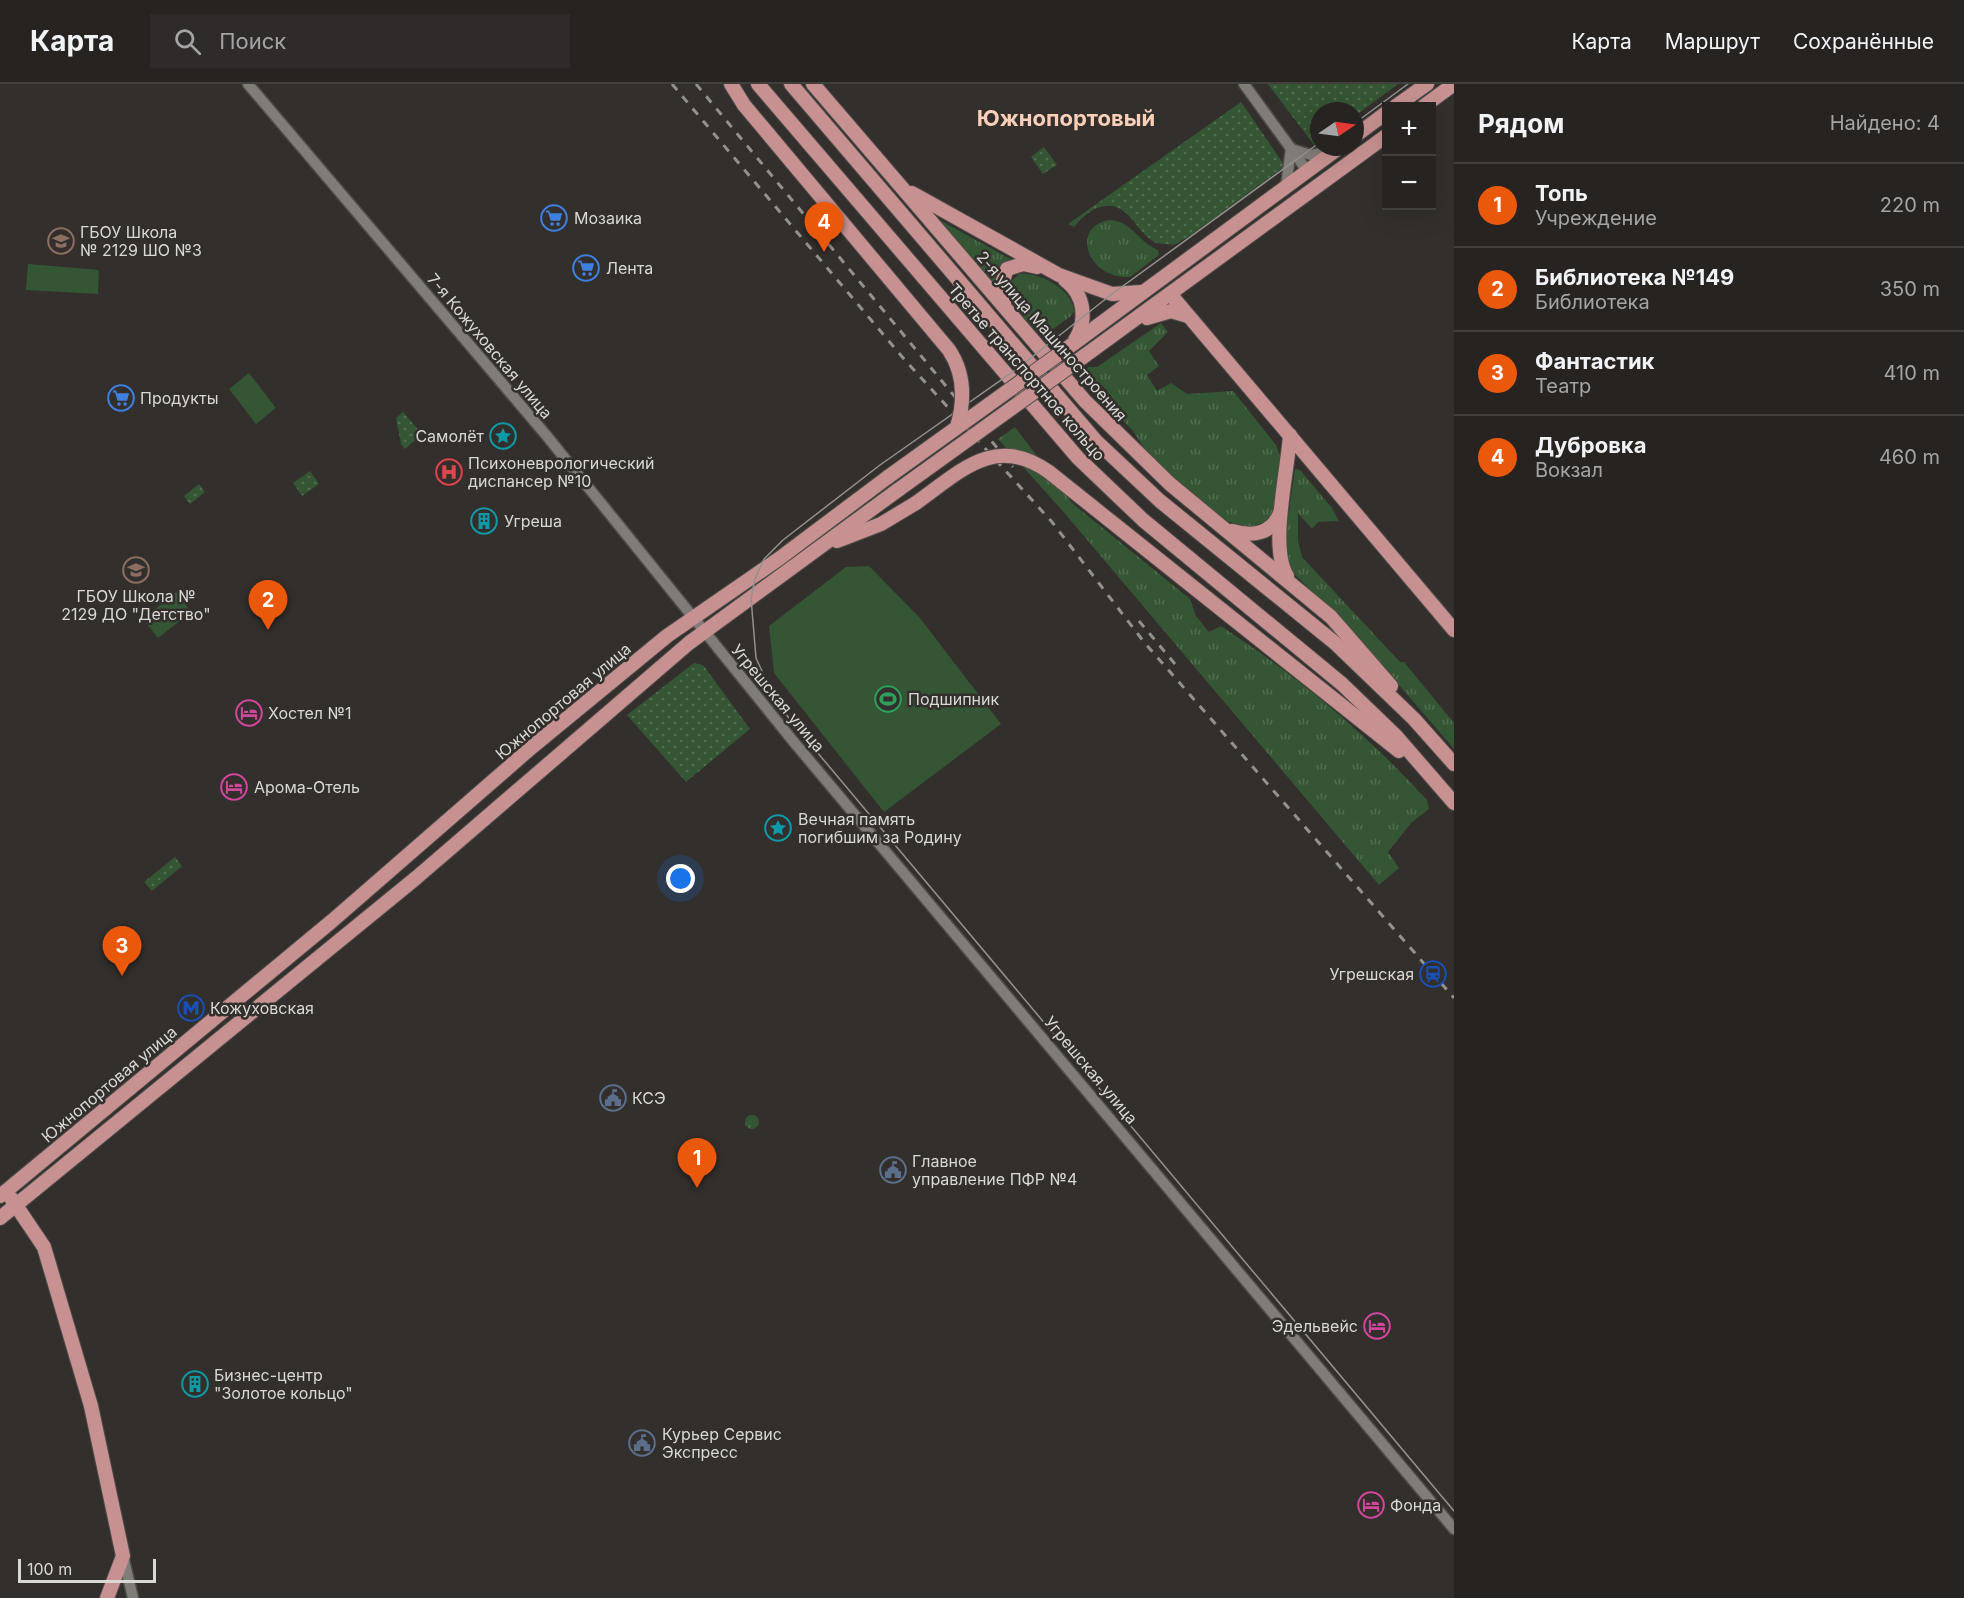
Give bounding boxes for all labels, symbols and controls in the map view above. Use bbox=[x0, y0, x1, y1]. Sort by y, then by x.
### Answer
search box bbox=[150, 14, 570, 68]
text: Карта bbox=[30, 24, 114, 58]
icon: search bbox=[171, 25, 204, 58]
text: Поиск bbox=[219, 28, 286, 54]
text: Карта bbox=[1571, 29, 1632, 54]
text: Маршрут bbox=[1665, 29, 1760, 54]
text: Сохранённые bbox=[1793, 29, 1934, 54]
north arrow bbox=[1310, 102, 1364, 156]
map controls bbox=[1382, 102, 1436, 210]
button: + bbox=[1382, 102, 1436, 156]
district label: Южнопортовый bbox=[977, 105, 1155, 131]
text: Рядом bbox=[1478, 108, 1564, 139]
text: Найдено: 4 bbox=[1830, 111, 1940, 135]
button: − bbox=[1382, 156, 1436, 210]
text: Топь bbox=[1535, 180, 1588, 206]
text: 1 bbox=[1493, 193, 1502, 217]
text: 220 m bbox=[1880, 193, 1940, 217]
pin: 4 bbox=[804, 202, 844, 252]
supermarket icon: Мозаика bbox=[539, 203, 569, 233]
text: Учреждение bbox=[1535, 206, 1657, 230]
place label: Мозаика bbox=[574, 208, 642, 228]
place label: ГБОУ Школа № 2129 ШО №3 bbox=[80, 222, 202, 260]
school or university icon: ГБОУ Школа № 2129 ШО №3 bbox=[46, 226, 76, 256]
street label: 2-я улица Машиностроения bbox=[973, 247, 1131, 425]
supermarket icon: Лента bbox=[571, 253, 601, 283]
place label: Лента bbox=[606, 258, 653, 278]
text: Библиотека №149 bbox=[1535, 264, 1734, 290]
street label: 7-я Кожуховская улица bbox=[423, 269, 557, 423]
text: 2 bbox=[1491, 277, 1504, 301]
text: 350 m bbox=[1880, 277, 1940, 301]
street label: Третье транспортное кольцо bbox=[944, 279, 1110, 465]
text: Библиотека bbox=[1535, 290, 1650, 314]
text: Фантастик bbox=[1535, 348, 1654, 374]
text: 3 bbox=[1491, 361, 1504, 385]
text: 410 m bbox=[1884, 361, 1940, 385]
text: Театр bbox=[1535, 374, 1591, 398]
supermarket icon: Продукты bbox=[106, 383, 136, 413]
place label: Продукты bbox=[140, 388, 218, 408]
place icon: Самолёт bbox=[488, 421, 518, 451]
place label: Самолёт bbox=[415, 426, 485, 446]
text: Дубровка bbox=[1535, 432, 1646, 458]
text: 4 bbox=[1491, 445, 1504, 469]
text: 460 m bbox=[1879, 445, 1940, 469]
place label: Психоневрологический диспансер №10 bbox=[468, 453, 654, 491]
hospital icon: Психоневрологический диспансер №10 bbox=[434, 457, 464, 487]
text: Вокзал bbox=[1535, 458, 1603, 482]
building icon: Угреша bbox=[469, 506, 499, 536]
place label: Угреша bbox=[504, 511, 562, 531]
school or university icon: ГБОУ Школа № 2129 ДО "Детство" bbox=[121, 555, 151, 585]
pin: 2 bbox=[248, 580, 288, 630]
place label: ГБОУ Школа № 2129 ДО "Детство" bbox=[61, 586, 211, 624]
street label: Южнопортовая улица bbox=[491, 638, 635, 764]
street label: Угрешская улица bbox=[727, 640, 829, 756]
sports icon: Подшипник bbox=[873, 684, 903, 714]
place label: Подшипник bbox=[908, 689, 999, 709]
hotel icon: Хостел №1 bbox=[234, 698, 264, 728]
place label: Хостел №1 bbox=[268, 703, 351, 723]
hotel icon: Арома-Отель bbox=[219, 772, 249, 802]
place label: Арома-Отель bbox=[254, 777, 360, 797]
place label: Вечная память погибшим за Родину bbox=[798, 809, 962, 847]
place icon: Вечная память погибшим за Родину bbox=[763, 813, 793, 843]
your location bbox=[666, 864, 695, 893]
pin: 3 bbox=[102, 926, 142, 976]
station icon: Угрешская bbox=[1418, 959, 1448, 989]
place label: Угрешская bbox=[1329, 964, 1414, 984]
metro station icon: Кожуховская bbox=[176, 993, 206, 1023]
place label: Кожуховская bbox=[210, 998, 314, 1018]
street label: Угрешская улица bbox=[1040, 1012, 1142, 1128]
street label: Южнопортовая улица bbox=[37, 1021, 181, 1147]
public building icon: КСЭ bbox=[598, 1083, 628, 1113]
place label: КСЭ bbox=[632, 1088, 666, 1108]
pin: 1 bbox=[678, 1138, 716, 1188]
place label: Главное управление ПФР №4 bbox=[912, 1151, 1077, 1189]
public building icon: Главное управление ПФР №4 bbox=[878, 1155, 908, 1185]
hotel icon: Эдельвейс bbox=[1362, 1311, 1392, 1341]
place label: Эдельвейс bbox=[1272, 1316, 1358, 1336]
place label: Бизнес-центр "Золотое кольцо" bbox=[214, 1365, 353, 1403]
building icon: Бизнес-центр "Золотое кольцо" bbox=[180, 1369, 210, 1399]
place label: Курьер Сервис Экспресс bbox=[662, 1424, 782, 1462]
public building icon: Курьер Сервис Экспресс bbox=[627, 1428, 657, 1458]
hotel icon: Фонда bbox=[1356, 1490, 1386, 1520]
place label: Фонда bbox=[1390, 1495, 1441, 1515]
scale bar bbox=[18, 1556, 156, 1584]
text: 100 m bbox=[27, 1559, 72, 1579]

